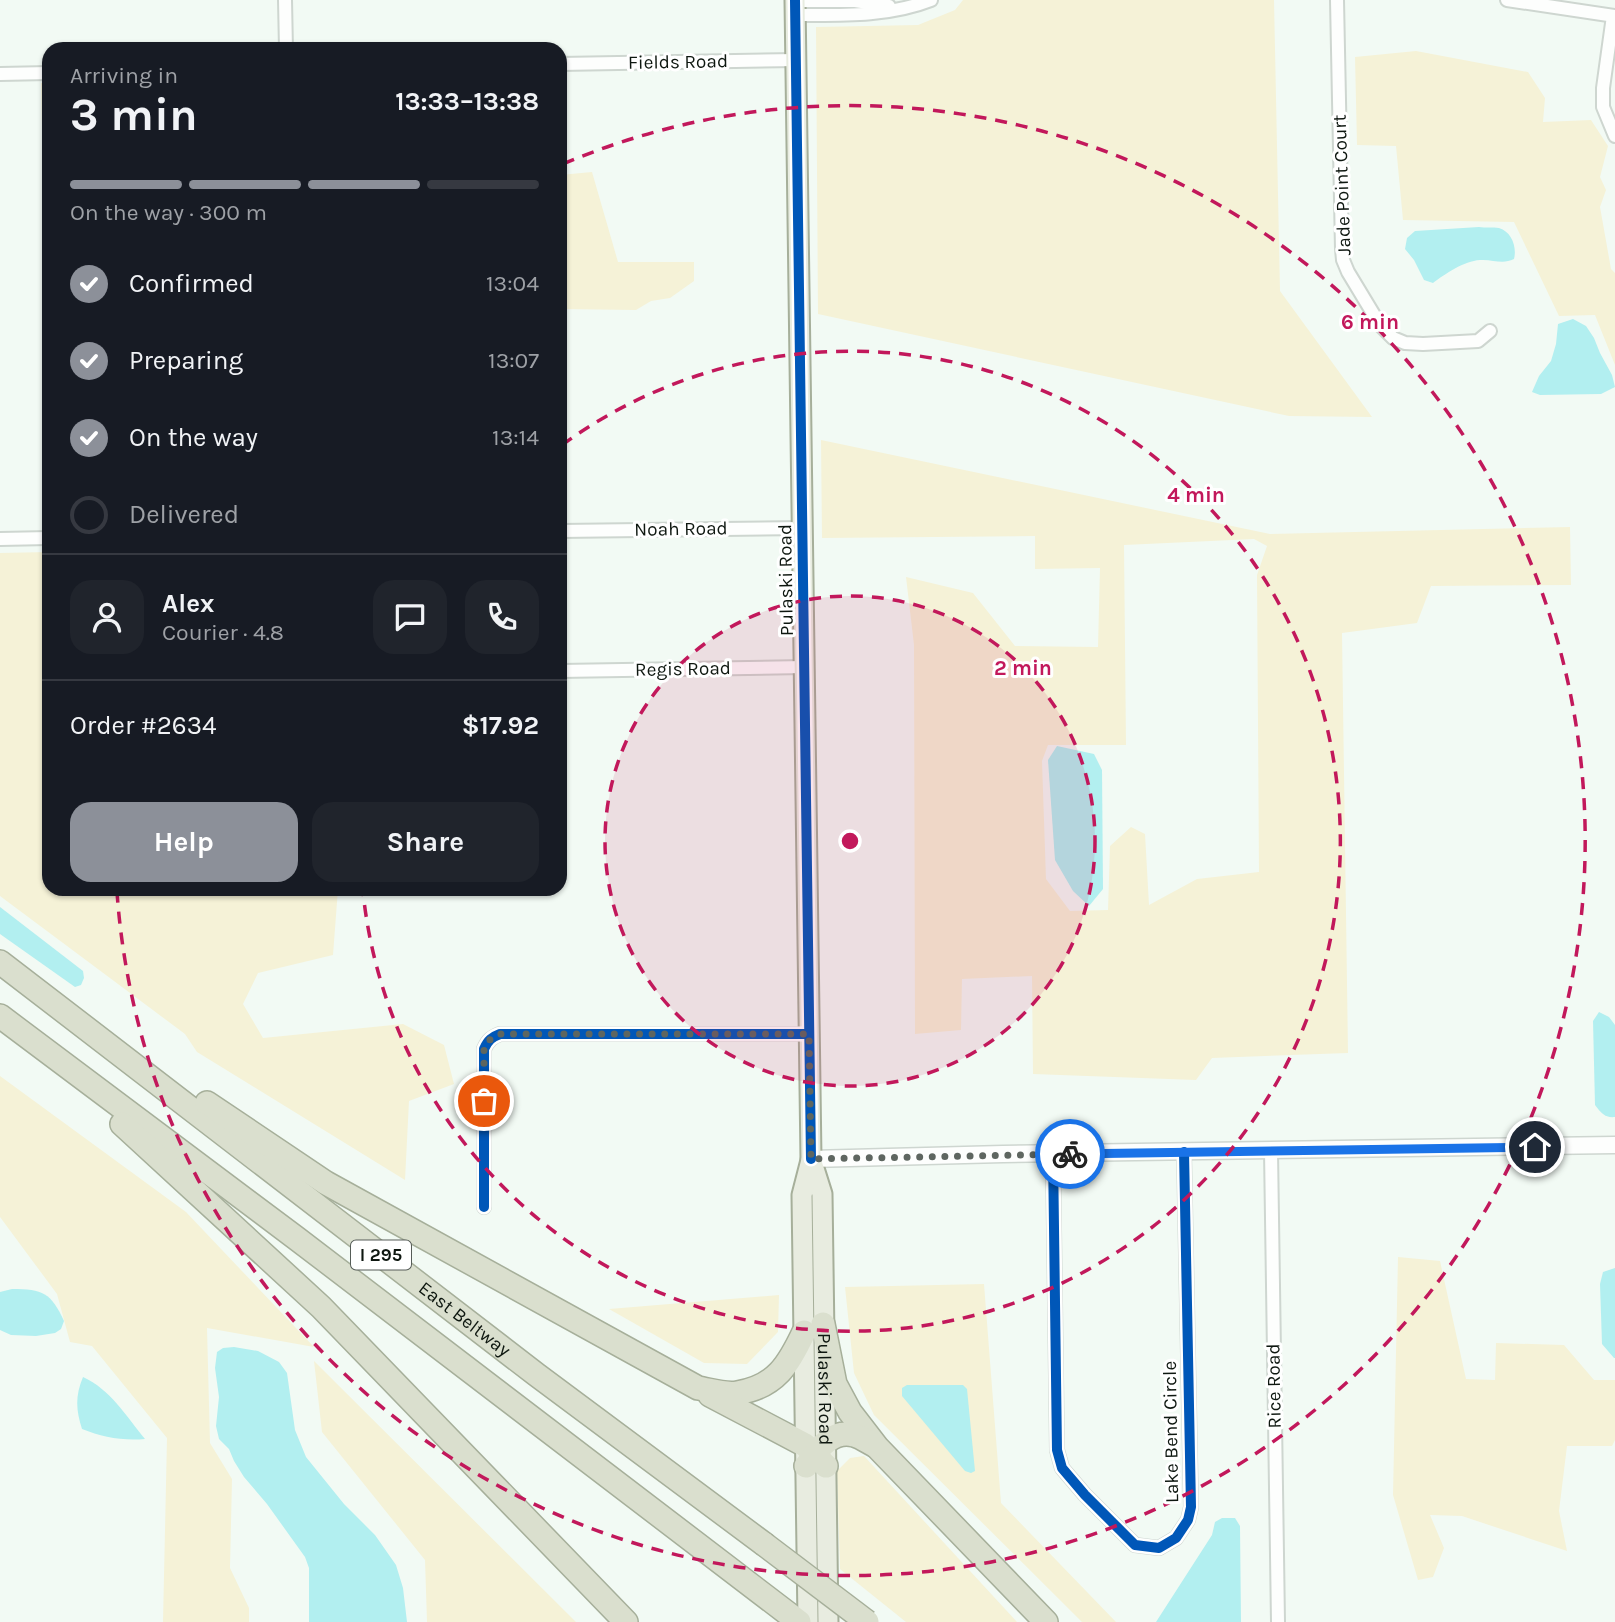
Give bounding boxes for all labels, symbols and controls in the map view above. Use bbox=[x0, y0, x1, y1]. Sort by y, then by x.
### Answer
street label: Fields Road bbox=[628, 50, 728, 74]
text: Arriving in bbox=[70, 62, 178, 89]
text: 13:33–13:38 bbox=[395, 86, 539, 117]
text: 3 min bbox=[70, 88, 198, 142]
street label: Jade Point Court bbox=[1329, 114, 1355, 256]
text: On the way · 300 m bbox=[70, 199, 267, 226]
icon: check bbox=[70, 265, 108, 303]
text: Confirmed bbox=[129, 268, 254, 299]
text: 13:04 bbox=[486, 270, 539, 297]
text: 6 min bbox=[1341, 310, 1399, 334]
icon: check bbox=[70, 342, 108, 380]
text: Preparing bbox=[129, 345, 243, 376]
text: 13:07 bbox=[488, 347, 539, 374]
icon: check bbox=[70, 419, 108, 457]
text: On the way bbox=[129, 422, 258, 453]
text: 13:14 bbox=[492, 424, 539, 451]
text: 4 min bbox=[1167, 483, 1225, 507]
text: Delivered bbox=[129, 499, 239, 530]
street label: Noah Road bbox=[634, 517, 728, 541]
street label: Pulaski Road bbox=[774, 524, 798, 636]
button: person bbox=[70, 580, 144, 654]
button: chat bbox=[373, 580, 447, 654]
button: phone bbox=[465, 580, 539, 654]
text: Alex bbox=[162, 588, 214, 619]
text: Courier · 4.8 bbox=[162, 619, 284, 646]
text: 2 min bbox=[994, 656, 1052, 680]
street label: Regis Road bbox=[635, 657, 731, 681]
text: Order #2634 bbox=[70, 710, 217, 741]
text: $17.92 bbox=[462, 710, 539, 741]
button: Help bbox=[70, 802, 298, 882]
button: Share bbox=[312, 802, 539, 882]
centre of rings bbox=[838, 829, 862, 853]
pin bbox=[454, 1071, 514, 1131]
icon: bag bbox=[465, 1082, 503, 1120]
pin bbox=[1505, 1117, 1565, 1177]
courier bbox=[1035, 1119, 1105, 1189]
icon: home bbox=[1516, 1128, 1554, 1166]
icon: bike bbox=[1051, 1135, 1089, 1173]
road number: I 295 bbox=[351, 1240, 411, 1270]
street label: East Beltway bbox=[414, 1277, 515, 1362]
street label: Pulaski Road bbox=[813, 1333, 837, 1446]
street label: Rice Road bbox=[1262, 1343, 1286, 1429]
street label: Lake Bend Circle bbox=[1159, 1361, 1183, 1503]

